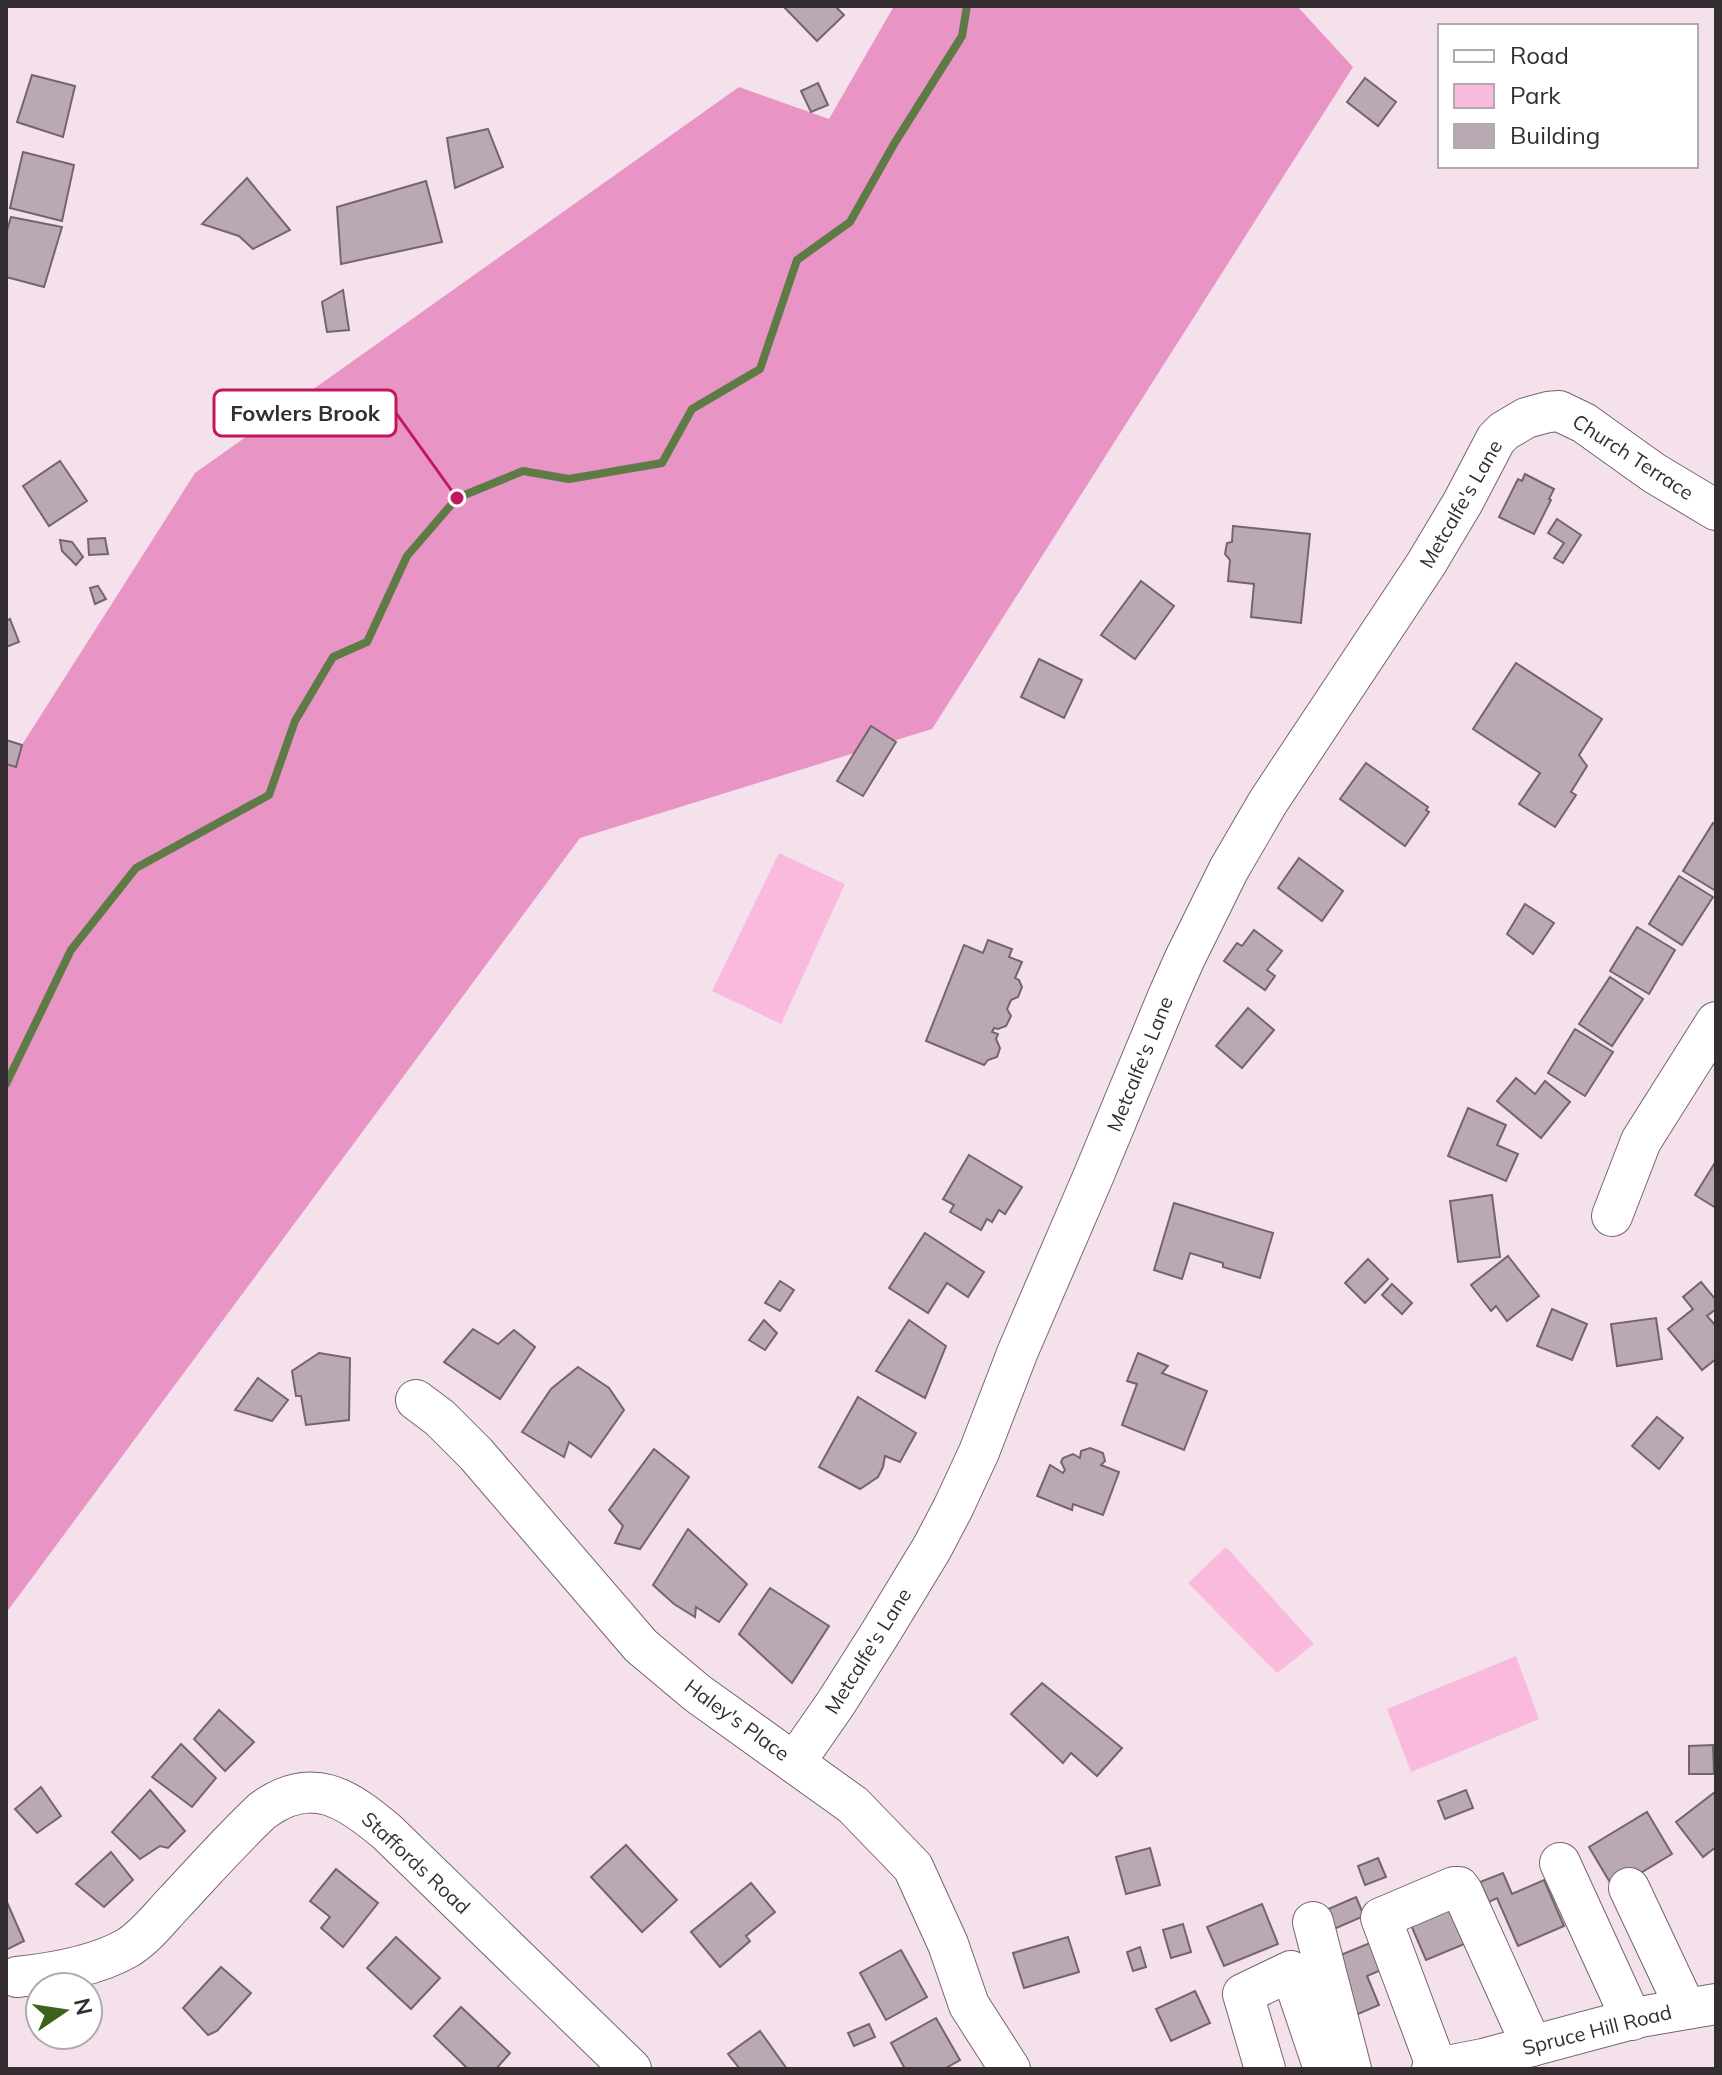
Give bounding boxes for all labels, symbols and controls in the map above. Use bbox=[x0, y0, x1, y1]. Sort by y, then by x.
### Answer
legend bbox=[1438, 24, 1698, 168]
text: Road bbox=[1510, 40, 1569, 70]
text: Park bbox=[1510, 80, 1561, 110]
text: Building bbox=[1510, 120, 1600, 150]
callout: Fowlers Brook bbox=[214, 390, 396, 436]
text: Fowlers Brook bbox=[230, 399, 381, 427]
street label: Church Terrace bbox=[1568, 408, 1699, 505]
street label: Metcalfe's Lane bbox=[1414, 435, 1507, 572]
street label: Metcalfe's Lane bbox=[1101, 992, 1178, 1135]
street label: Metcalfe's Lane bbox=[819, 1583, 916, 1718]
street label: Haley's Place bbox=[680, 1673, 795, 1766]
street label: Staffords Road bbox=[357, 1806, 476, 1919]
north arrow bbox=[24, 1971, 104, 2051]
text: N bbox=[68, 1995, 99, 2018]
street label: Spruce Hill Road bbox=[1520, 1999, 1674, 2060]

